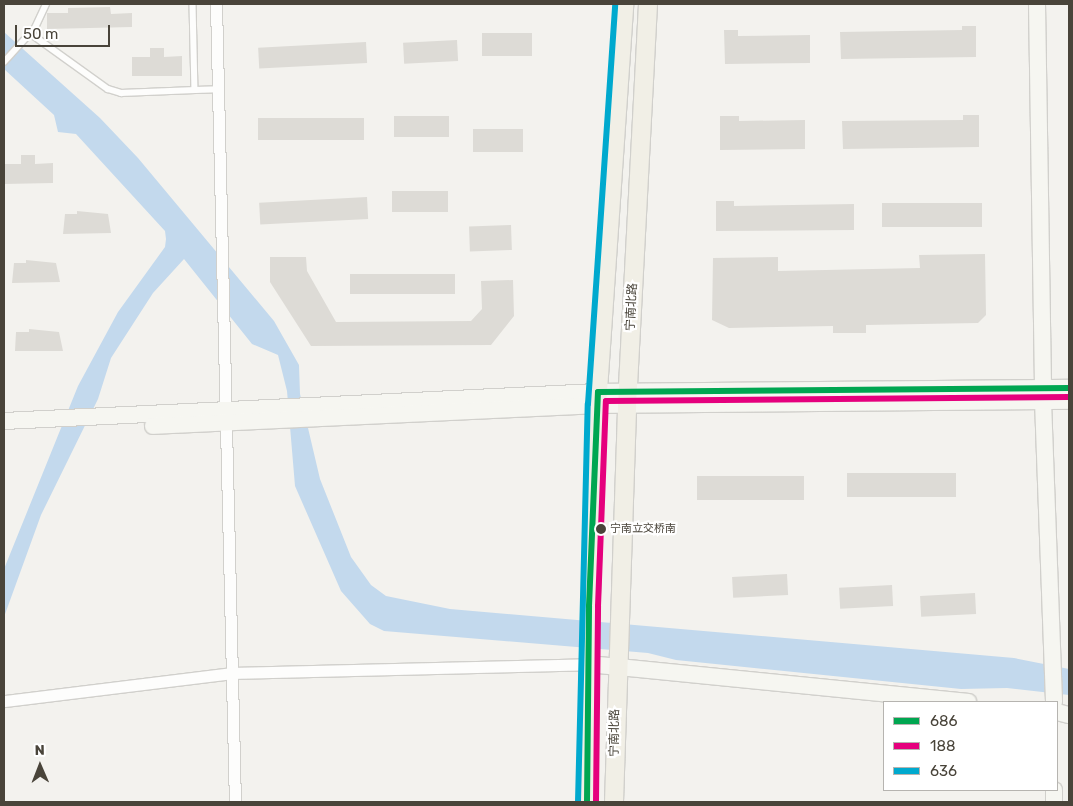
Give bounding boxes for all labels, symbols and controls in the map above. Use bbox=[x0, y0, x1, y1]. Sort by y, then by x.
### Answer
scale bar bbox=[18, 15, 112, 47]
text: 50 m bbox=[23, 25, 58, 43]
street label: 宁南北路 bbox=[624, 283, 640, 331]
place label: 宁南立交桥南 bbox=[610, 522, 676, 536]
marker: 宁南立交桥南 bbox=[596, 524, 606, 534]
legend bbox=[883, 701, 1058, 791]
street label: 宁南北路 bbox=[607, 709, 623, 757]
text: 686 bbox=[930, 712, 958, 730]
text: 188 bbox=[930, 737, 956, 755]
north arrow bbox=[15, 741, 65, 791]
text: N bbox=[35, 742, 45, 759]
text: 636 bbox=[930, 762, 957, 780]

